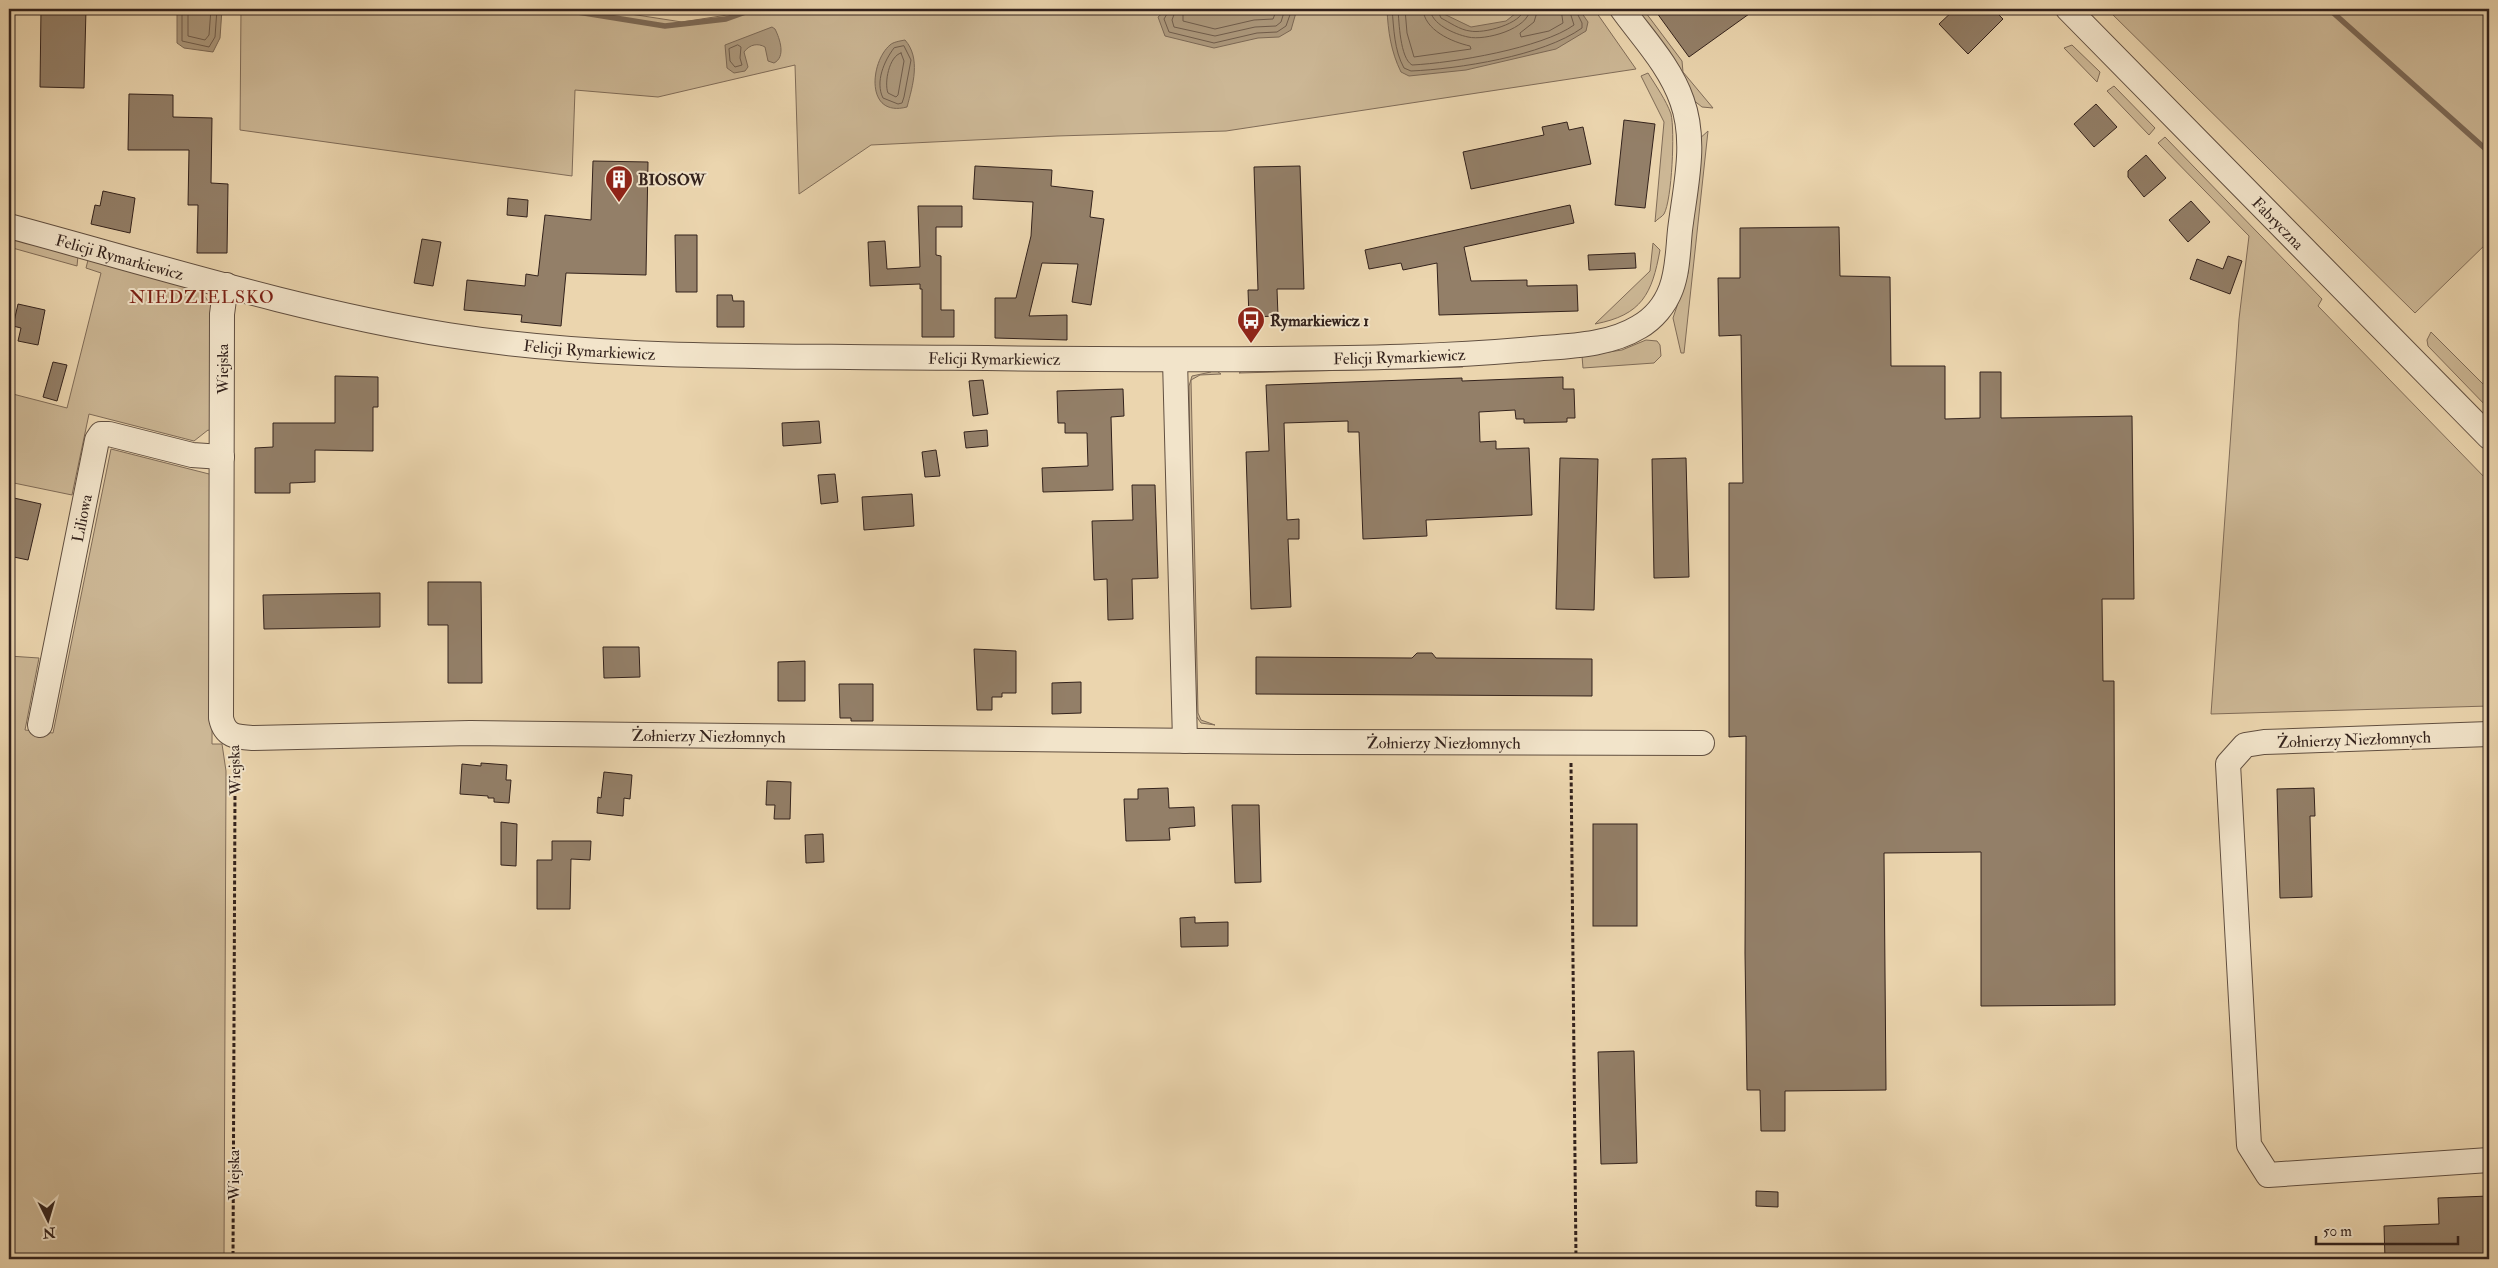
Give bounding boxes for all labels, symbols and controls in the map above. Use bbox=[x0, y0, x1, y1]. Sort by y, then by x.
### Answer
building icon: BIOSOW bbox=[604, 164, 634, 203]
place label: BIOSOW bbox=[638, 170, 707, 190]
street label: Fabryczna bbox=[2247, 193, 2308, 254]
street label: Felicji Rymarkiewicz bbox=[53, 230, 186, 285]
district label: NIEDZIELSKO bbox=[129, 286, 275, 309]
bus stop icon: Rymarkiewicz 1 bbox=[1236, 305, 1266, 344]
place label: Rymarkiewicz 1 bbox=[1270, 311, 1369, 332]
street label: Felicji Rymarkiewicz bbox=[523, 336, 656, 365]
street label: Wiejska bbox=[213, 343, 233, 395]
street label: Felicji Rymarkiewicz bbox=[1333, 345, 1466, 369]
street label: Felicji Rymarkiewicz bbox=[928, 349, 1061, 370]
street label: Liliowa bbox=[68, 492, 97, 544]
street label: Żołnierzy Niezłomnych bbox=[632, 725, 786, 747]
street label: Żołnierzy Niezłomnych bbox=[2277, 726, 2432, 753]
street label: Żołnierzy Niezłomnych bbox=[1367, 732, 1521, 754]
street label: Wiejska bbox=[224, 744, 246, 797]
street label: Wiejska bbox=[224, 1149, 244, 1201]
north arrow bbox=[22, 1196, 72, 1246]
scale bar bbox=[2316, 1213, 2458, 1245]
text: 50 m bbox=[2323, 1222, 2352, 1241]
text: N bbox=[42, 1223, 57, 1242]

